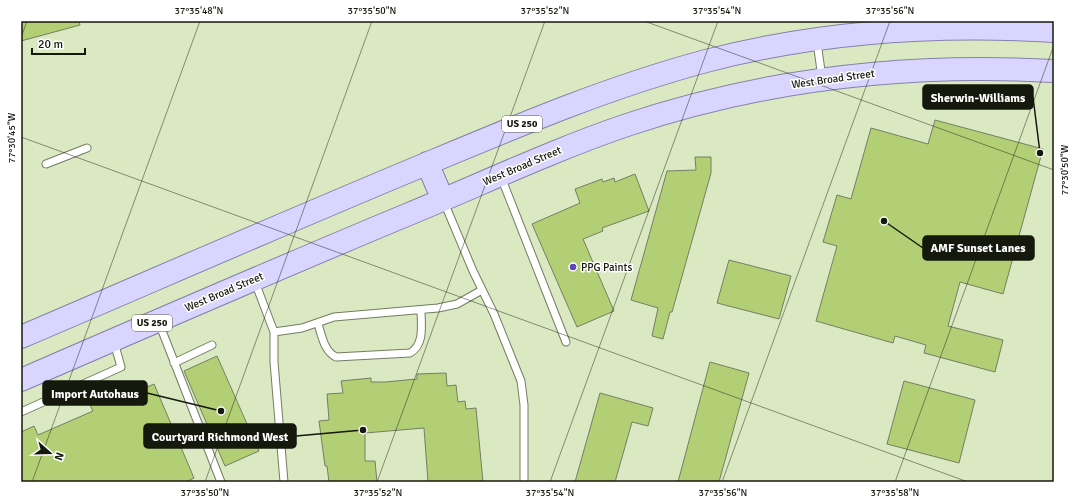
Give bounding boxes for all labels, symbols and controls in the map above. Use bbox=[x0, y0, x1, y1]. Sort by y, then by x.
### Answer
text: 37°35'48"N bbox=[175, 5, 223, 17]
text: 37°35'50"N bbox=[348, 5, 396, 17]
text: 37°35'52"N bbox=[521, 5, 569, 17]
text: 37°35'54"N bbox=[693, 5, 741, 17]
text: 37°35'56"N bbox=[866, 5, 914, 17]
scale bar bbox=[32, 30, 85, 56]
text: 20 m bbox=[38, 37, 63, 52]
street label: West Broad Street bbox=[790, 67, 876, 91]
callout: Sherwin-Williams bbox=[923, 85, 1033, 109]
text: Sherwin-Williams bbox=[931, 91, 1026, 106]
text: 77°30'45"W bbox=[6, 112, 18, 163]
road number: US 250 bbox=[502, 116, 542, 132]
street label: West Broad Street bbox=[481, 144, 563, 188]
text: 77°30'50"W bbox=[1059, 144, 1071, 195]
callout: AMF Sunset Lanes bbox=[923, 236, 1034, 260]
text: AMF Sunset Lanes bbox=[930, 241, 1026, 256]
place label: PPG Paints bbox=[581, 261, 632, 274]
marker: PPG Paints bbox=[568, 262, 578, 272]
street label: West Broad Street bbox=[183, 270, 265, 314]
road number: US 250 bbox=[132, 315, 172, 331]
callout: Import Autohaus bbox=[43, 381, 147, 405]
text: Import Autohaus bbox=[51, 387, 140, 402]
callout: Courtyard Richmond West bbox=[144, 424, 296, 448]
text: Courtyard Richmond West bbox=[152, 430, 289, 445]
north arrow bbox=[30, 433, 70, 473]
text: N bbox=[52, 450, 66, 462]
text: 37°35'50"N bbox=[181, 487, 229, 499]
text: 37°35'52"N bbox=[354, 487, 402, 499]
text: 37°35'54"N bbox=[526, 487, 574, 499]
text: 37°35'56"N bbox=[699, 487, 747, 499]
text: 37°35'58"N bbox=[871, 487, 919, 499]

